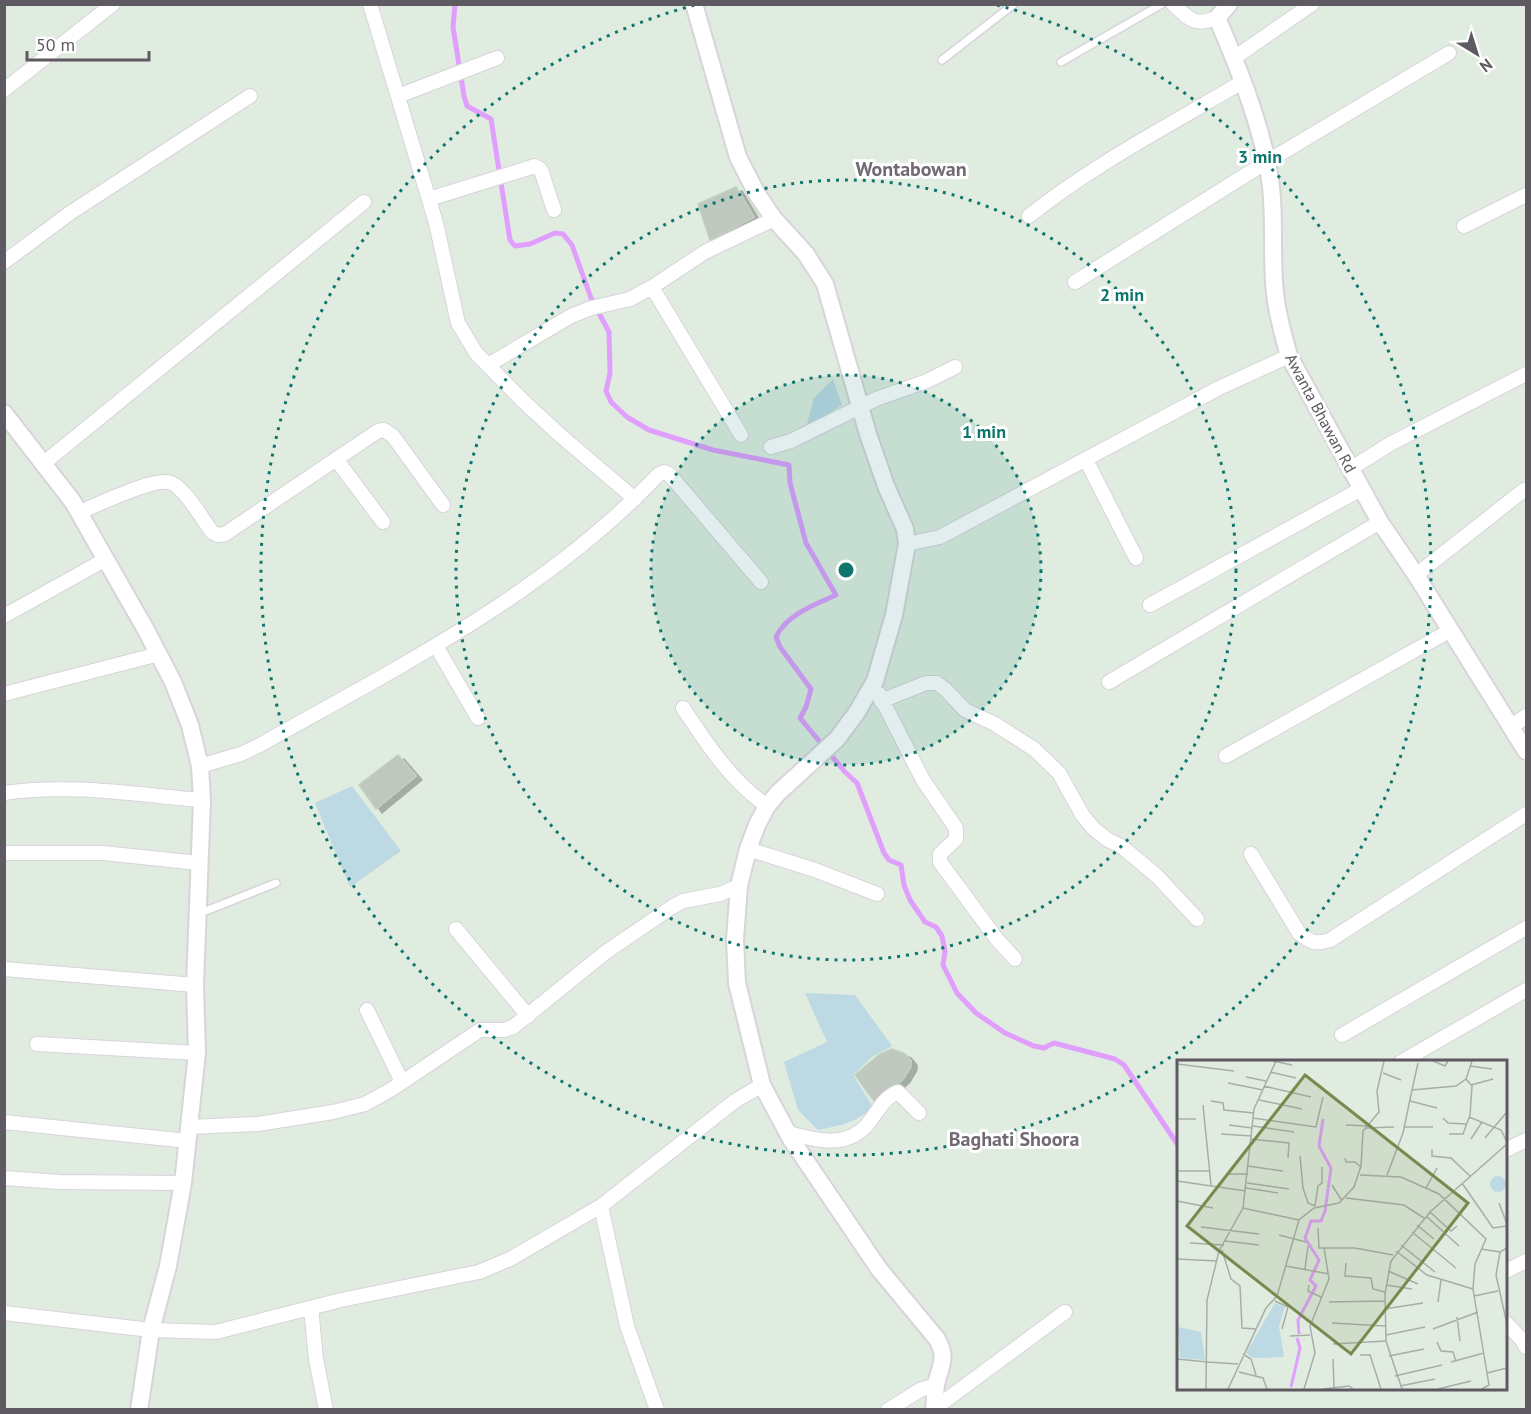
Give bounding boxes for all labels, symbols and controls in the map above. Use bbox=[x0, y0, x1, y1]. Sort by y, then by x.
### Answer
scale bar bbox=[27, 24, 148, 62]
north arrow bbox=[1447, 24, 1507, 84]
text: 50 m bbox=[36, 33, 75, 56]
text: N bbox=[1476, 55, 1497, 77]
text: 3 min bbox=[1238, 145, 1282, 168]
district label: Wontabowan bbox=[855, 156, 967, 182]
text: 2 min bbox=[1100, 283, 1144, 306]
street label: Awanta Bhawan Rd bbox=[1281, 350, 1361, 476]
text: 1 min bbox=[962, 420, 1006, 443]
centre of rings bbox=[836, 560, 856, 580]
inset map bbox=[1177, 1060, 1507, 1390]
district label: Baghati Shoora bbox=[949, 1126, 1079, 1152]

